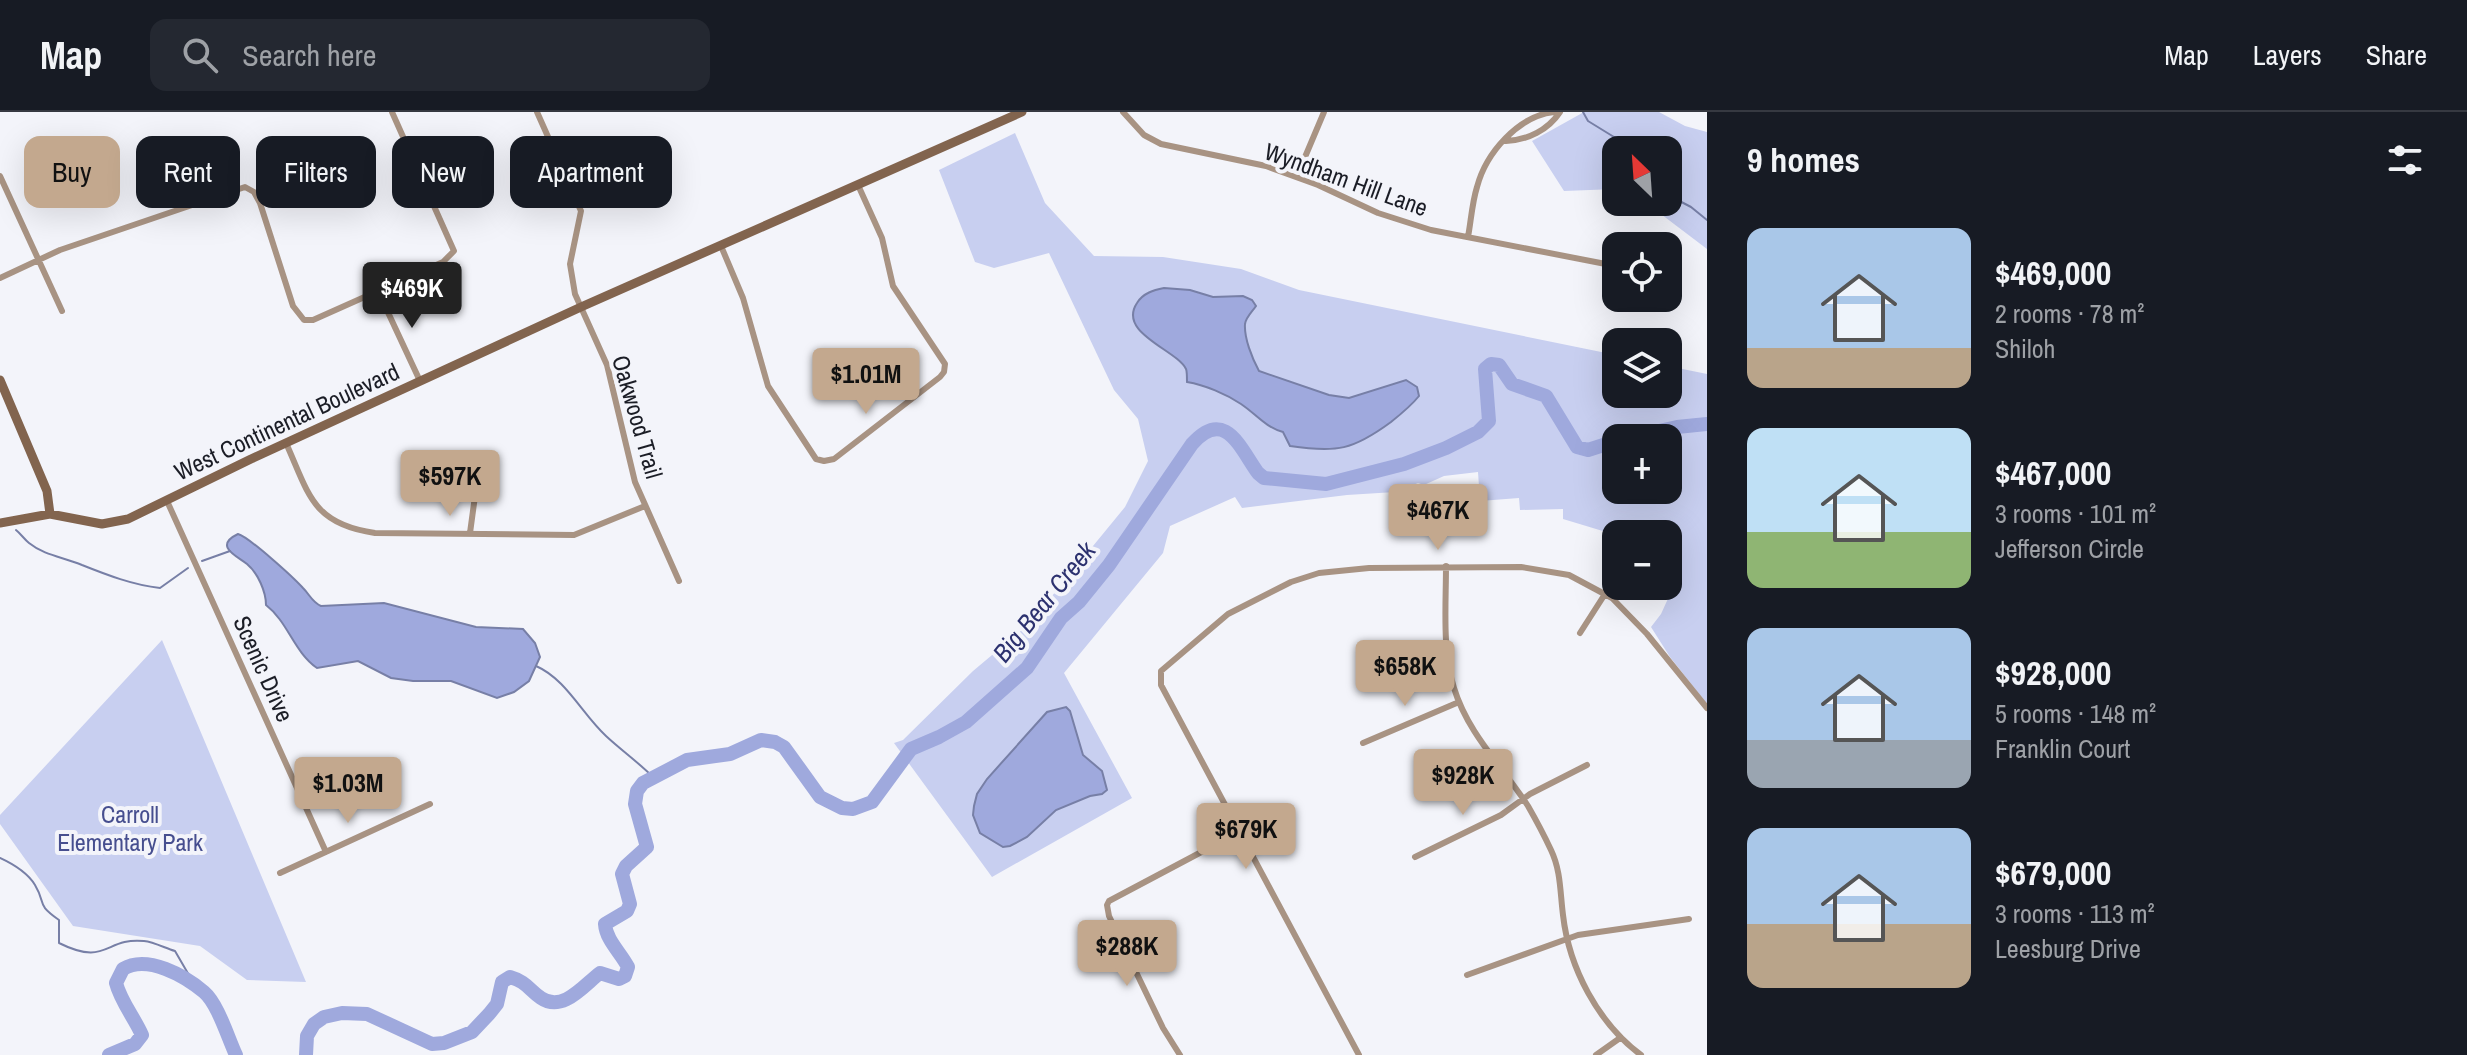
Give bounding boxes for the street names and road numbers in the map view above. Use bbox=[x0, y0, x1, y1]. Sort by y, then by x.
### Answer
street label: Wyndham Hill Lane bbox=[1260, 135, 1432, 223]
street label: Oakwood Trail bbox=[605, 351, 671, 482]
street label: West Continental Boulevard bbox=[169, 355, 404, 487]
street label: Scenic Drive bbox=[226, 611, 301, 727]

